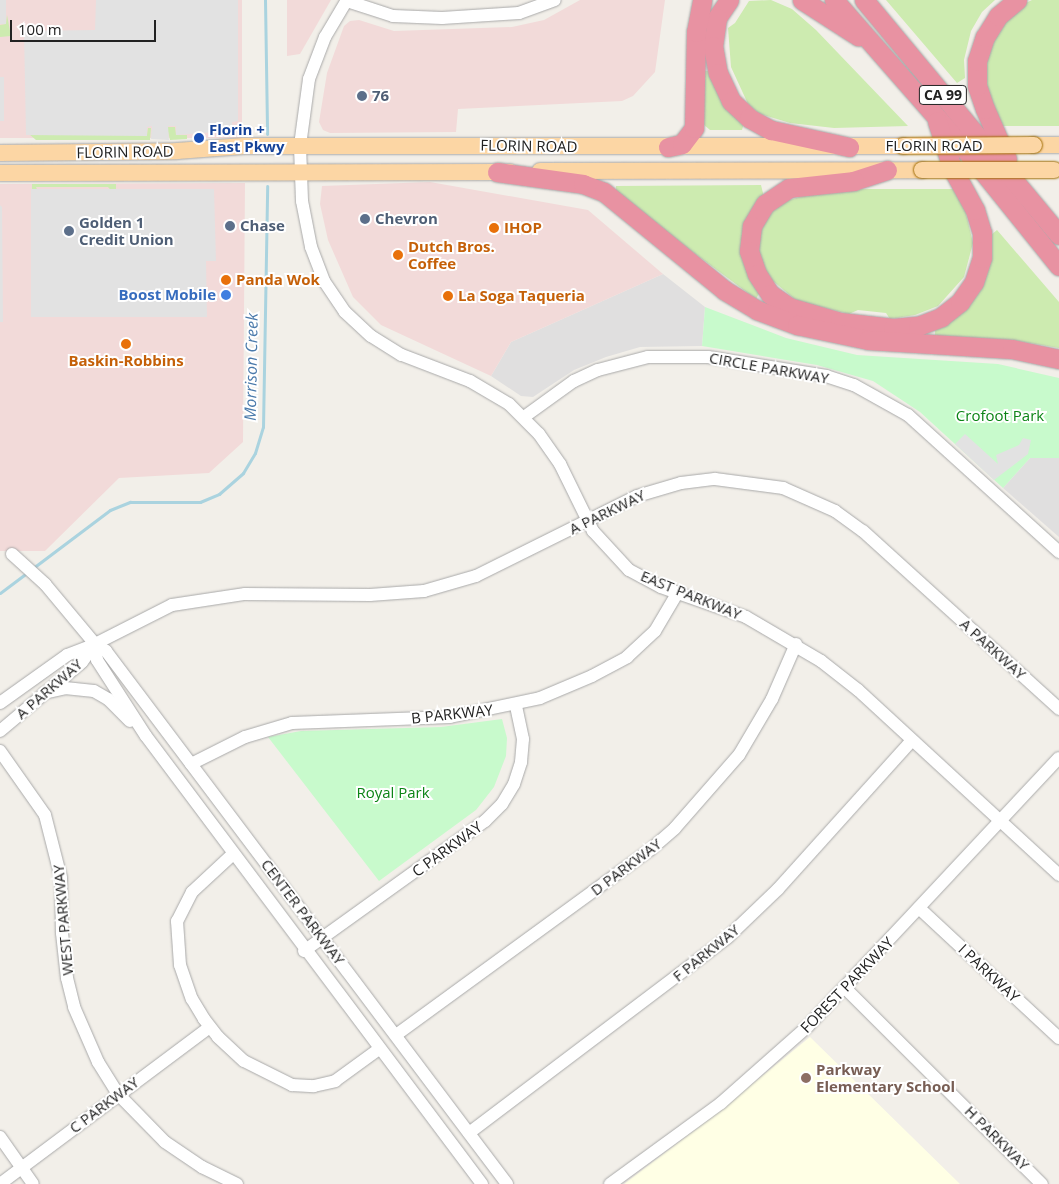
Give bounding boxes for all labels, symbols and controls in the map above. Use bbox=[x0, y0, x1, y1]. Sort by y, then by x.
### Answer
scale bar bbox=[12, 10, 159, 42]
text: 100 m bbox=[18, 19, 62, 39]
road number: CA 99 bbox=[918, 84, 968, 106]
place label: 76 bbox=[372, 87, 389, 105]
marker: 76 bbox=[356, 90, 368, 102]
place label: Florin + East Pkwy bbox=[209, 120, 284, 155]
marker: Florin + East Pkwy bbox=[193, 132, 205, 144]
street label: FLORIN ROAD bbox=[480, 136, 578, 156]
street label: FLORIN ROAD bbox=[885, 137, 983, 155]
street label: FLORIN ROAD bbox=[76, 142, 174, 162]
place label: Chevron bbox=[375, 210, 438, 228]
place label: Golden 1 Credit Union bbox=[79, 213, 174, 248]
marker: Chevron bbox=[359, 213, 371, 225]
place label: Chase bbox=[240, 217, 285, 235]
place label: IHOP bbox=[504, 219, 542, 237]
marker: Chase bbox=[224, 220, 236, 232]
marker: IHOP bbox=[488, 222, 500, 234]
marker: Golden 1 Credit Union bbox=[63, 225, 75, 237]
place label: Dutch Bros. Coffee bbox=[408, 237, 495, 272]
marker: Dutch Bros. Coffee bbox=[392, 249, 404, 261]
place label: Panda Wok bbox=[236, 271, 320, 289]
marker: Panda Wok bbox=[220, 274, 232, 286]
place label: Boost Mobile bbox=[119, 286, 216, 304]
place label: La Soga Taqueria bbox=[458, 287, 585, 305]
marker: Boost Mobile bbox=[220, 289, 232, 301]
marker: La Soga Taqueria bbox=[442, 290, 454, 302]
water label: Morrison Creek bbox=[240, 313, 262, 421]
marker: Baskin-Robbins bbox=[120, 338, 132, 350]
street label: CIRCLE PARKWAY bbox=[708, 349, 830, 387]
place label: Baskin-Robbins bbox=[68, 352, 184, 370]
park label: Crofoot Park bbox=[956, 407, 1044, 425]
street label: A PARKWAY bbox=[566, 486, 648, 538]
street label: EAST PARKWAY bbox=[638, 567, 744, 623]
street label: A PARKWAY bbox=[956, 615, 1030, 683]
street label: A PARKWAY bbox=[12, 655, 86, 723]
street label: B PARKWAY bbox=[410, 701, 494, 727]
park label: Royal Park bbox=[356, 784, 430, 802]
street label: C PARKWAY bbox=[409, 818, 485, 880]
street label: D PARKWAY bbox=[587, 835, 665, 899]
street label: CENTER PARKWAY bbox=[257, 856, 349, 968]
street label: WEST PARKWAY bbox=[49, 864, 77, 976]
street label: F PARKWAY bbox=[669, 921, 743, 985]
street label: FOREST PARKWAY bbox=[797, 933, 897, 1037]
street label: I PARKWAY bbox=[955, 940, 1023, 1006]
place label: Parkway Elementary School bbox=[816, 1060, 955, 1095]
marker: Parkway Elementary School bbox=[800, 1072, 812, 1084]
street label: C PARKWAY bbox=[66, 1073, 142, 1137]
street label: H PARKWAY bbox=[961, 1102, 1033, 1174]

